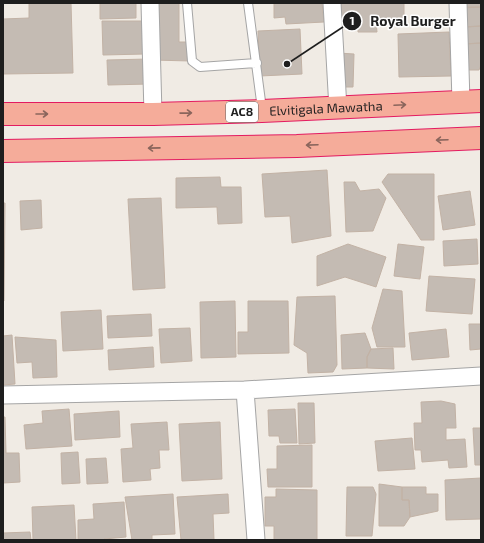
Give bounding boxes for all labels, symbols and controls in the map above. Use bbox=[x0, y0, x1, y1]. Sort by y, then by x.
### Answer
callout: Royal Burger bbox=[342, 8, 464, 34]
text: Royal Burger bbox=[370, 12, 456, 29]
text: 1 bbox=[349, 13, 355, 27]
street label: Elvitigala Mawatha bbox=[269, 98, 383, 119]
road number: AC8 bbox=[226, 102, 258, 122]
one-way arrow bbox=[393, 102, 406, 109]
one-way arrow bbox=[179, 109, 192, 117]
one-way arrow bbox=[35, 110, 48, 118]
one-way arrow bbox=[436, 136, 449, 143]
one-way arrow bbox=[306, 141, 319, 149]
one-way arrow bbox=[148, 144, 161, 152]

